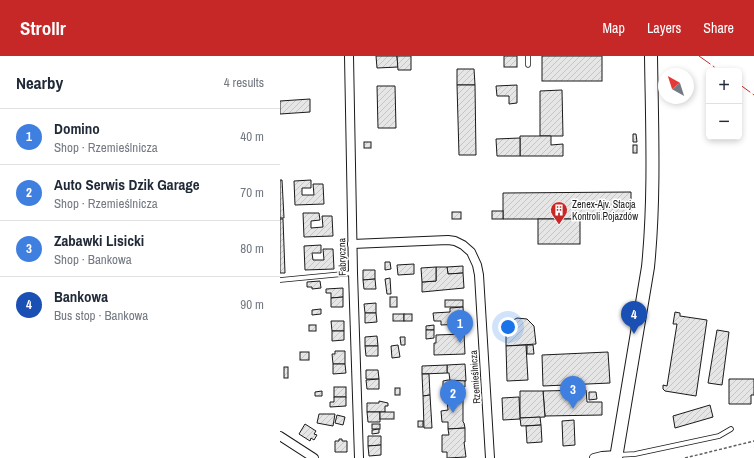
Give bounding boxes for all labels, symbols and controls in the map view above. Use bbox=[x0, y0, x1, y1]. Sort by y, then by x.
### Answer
text: Strollr bbox=[20, 15, 66, 41]
text: Map bbox=[603, 19, 625, 37]
text: Layers bbox=[647, 19, 681, 37]
text: Share bbox=[703, 19, 734, 37]
north arrow bbox=[658, 68, 694, 104]
map controls bbox=[706, 68, 742, 140]
button: + bbox=[706, 68, 742, 104]
text: Nearby bbox=[16, 71, 63, 94]
text: 4 results bbox=[224, 74, 264, 91]
button: − bbox=[706, 104, 742, 140]
text: Domino bbox=[54, 118, 100, 139]
text: 1 bbox=[26, 128, 32, 145]
text: 40 m bbox=[240, 128, 264, 145]
text: Shop · Rzemieślnicza bbox=[54, 139, 158, 156]
text: Auto Serwis Dzik Garage bbox=[54, 174, 200, 195]
text: 2 bbox=[26, 184, 32, 201]
text: 70 m bbox=[240, 184, 264, 201]
text: Shop · Rzemieślnicza bbox=[54, 195, 158, 212]
place label: Zenex-Ajv. Stacja Kontroli Pojazdów bbox=[572, 198, 638, 223]
building icon: Zenex-Ajv. Stacja Kontroli Pojazdów bbox=[549, 200, 569, 225]
text: Zabawki Lisicki bbox=[54, 230, 144, 251]
street label: Fabryczna bbox=[335, 238, 349, 276]
text: 3 bbox=[26, 240, 32, 257]
text: 80 m bbox=[240, 240, 264, 257]
text: Shop · Bankowa bbox=[54, 251, 132, 268]
text: Bankowa bbox=[54, 286, 108, 307]
text: 4 bbox=[26, 296, 32, 313]
text: 90 m bbox=[240, 296, 264, 313]
pin: 4 bbox=[621, 301, 647, 334]
text: Bus stop · Bankowa bbox=[54, 307, 148, 324]
pin: 1 bbox=[447, 310, 473, 343]
your location bbox=[498, 317, 518, 337]
street label: Rzemieślnicza bbox=[467, 349, 483, 404]
pin: 3 bbox=[560, 376, 586, 409]
pin: 2 bbox=[440, 380, 466, 413]

